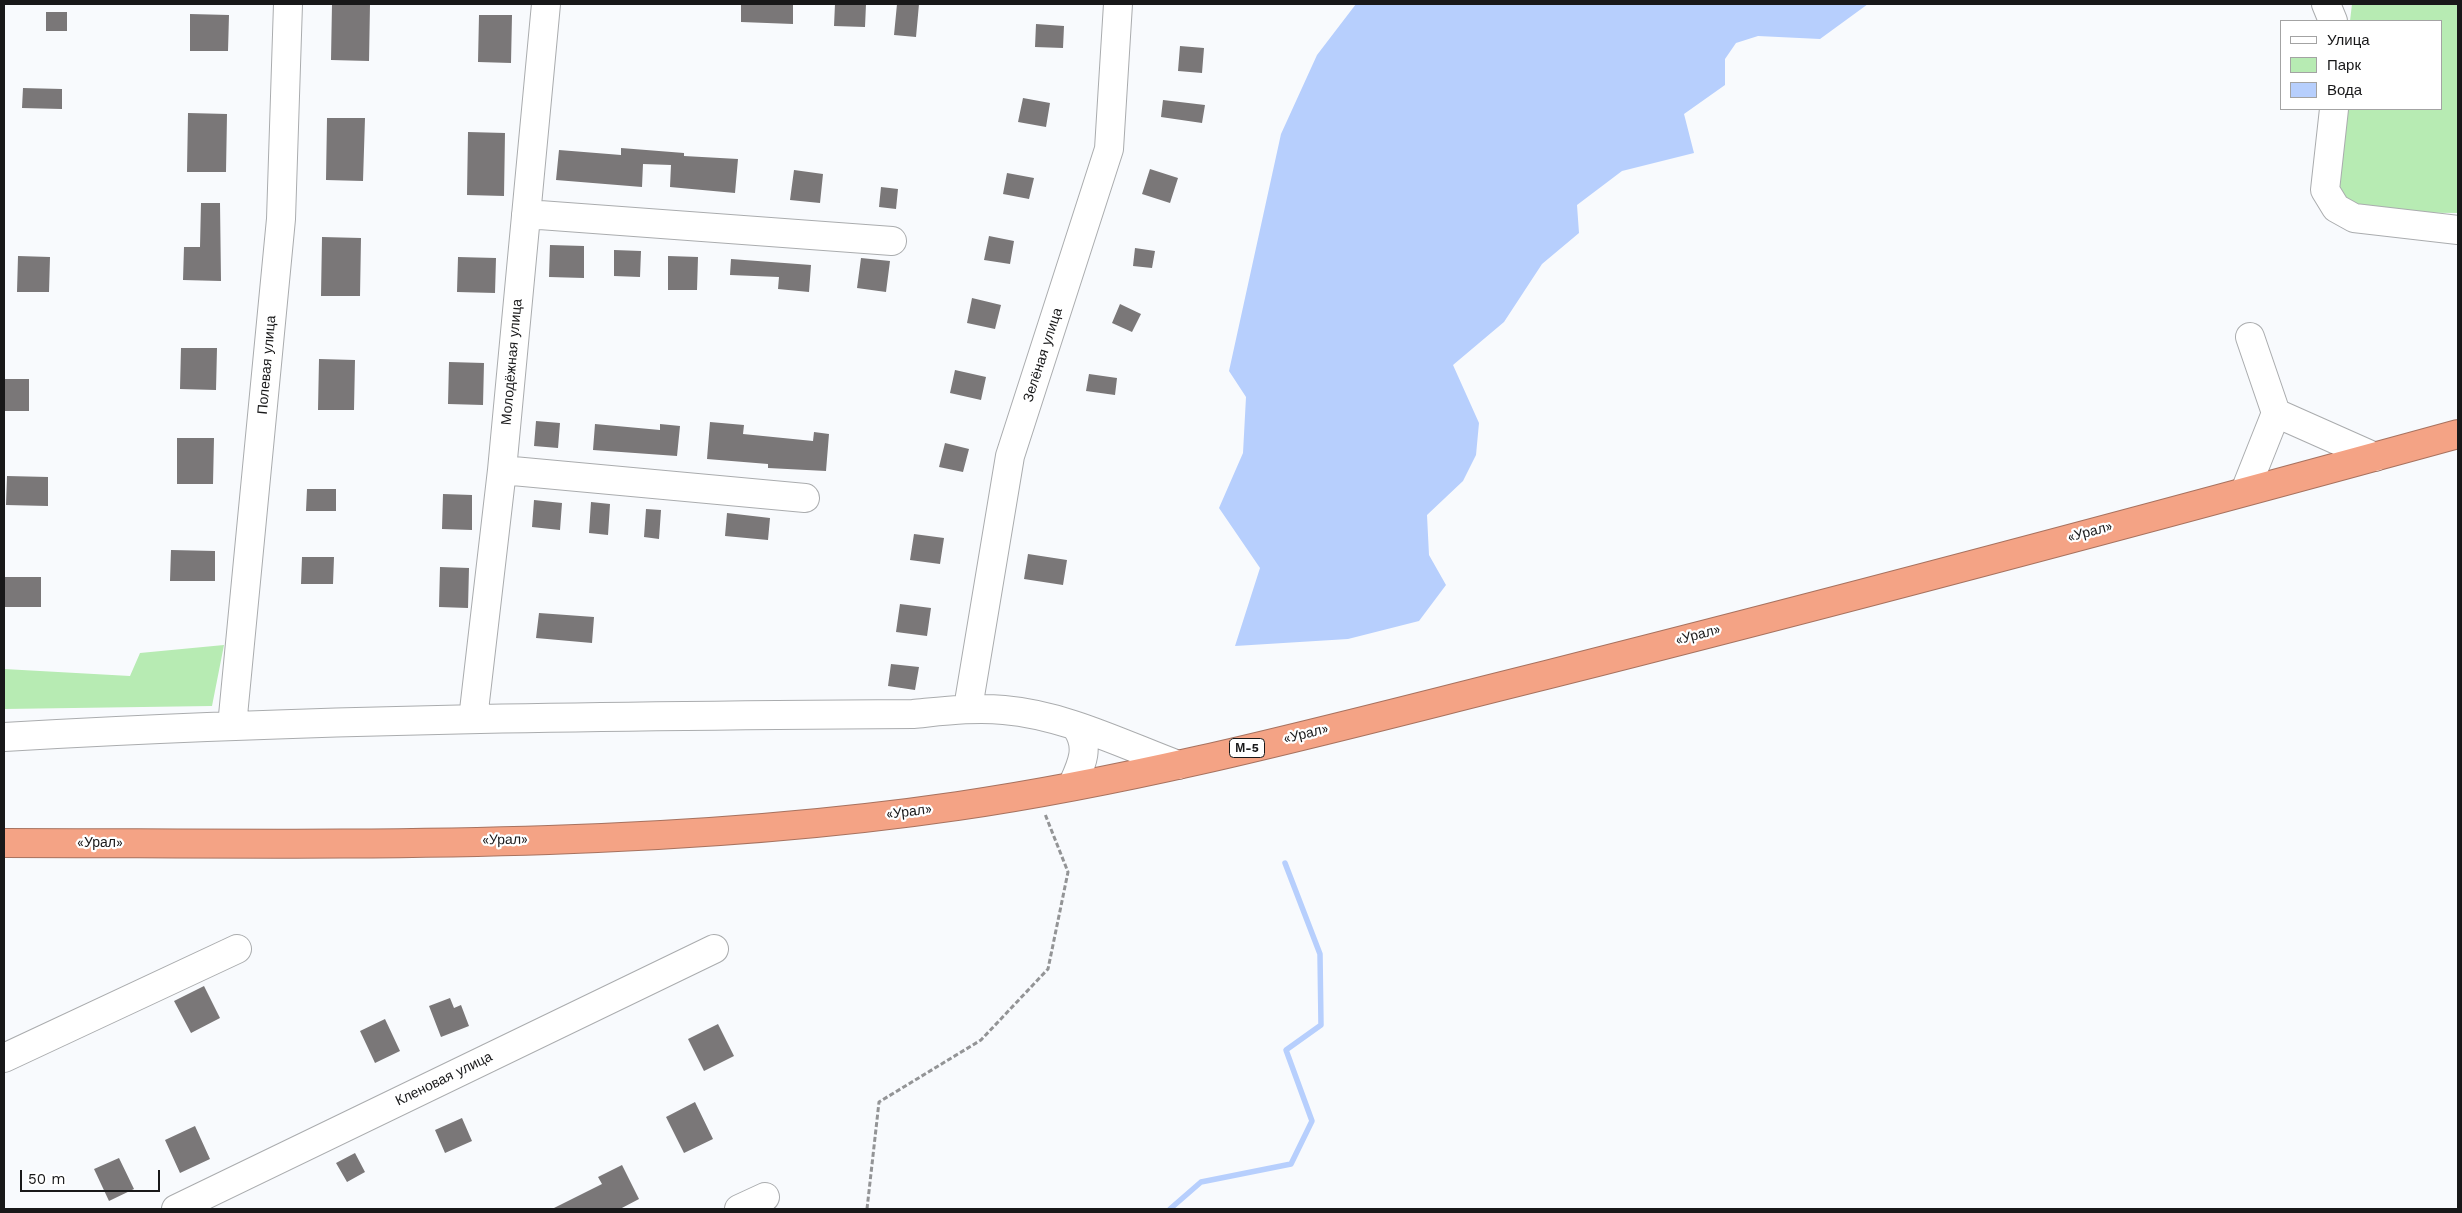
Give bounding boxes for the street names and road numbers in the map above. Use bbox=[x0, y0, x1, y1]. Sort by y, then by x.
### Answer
street label: Молодёжная улица bbox=[498, 298, 526, 426]
street label: Зелёная улица bbox=[1020, 306, 1066, 404]
street label: Полевая улица bbox=[254, 315, 280, 415]
street label: «Урал» bbox=[2066, 518, 2114, 546]
street label: «Урал» bbox=[1674, 621, 1722, 649]
street label: «Урал» bbox=[1282, 720, 1330, 748]
road number: М-5 bbox=[1230, 738, 1264, 758]
street label: «Урал» bbox=[885, 801, 933, 823]
street label: «Урал» bbox=[482, 831, 528, 849]
street label: «Урал» bbox=[77, 835, 123, 851]
street label: Кленовая улица bbox=[393, 1048, 495, 1110]

